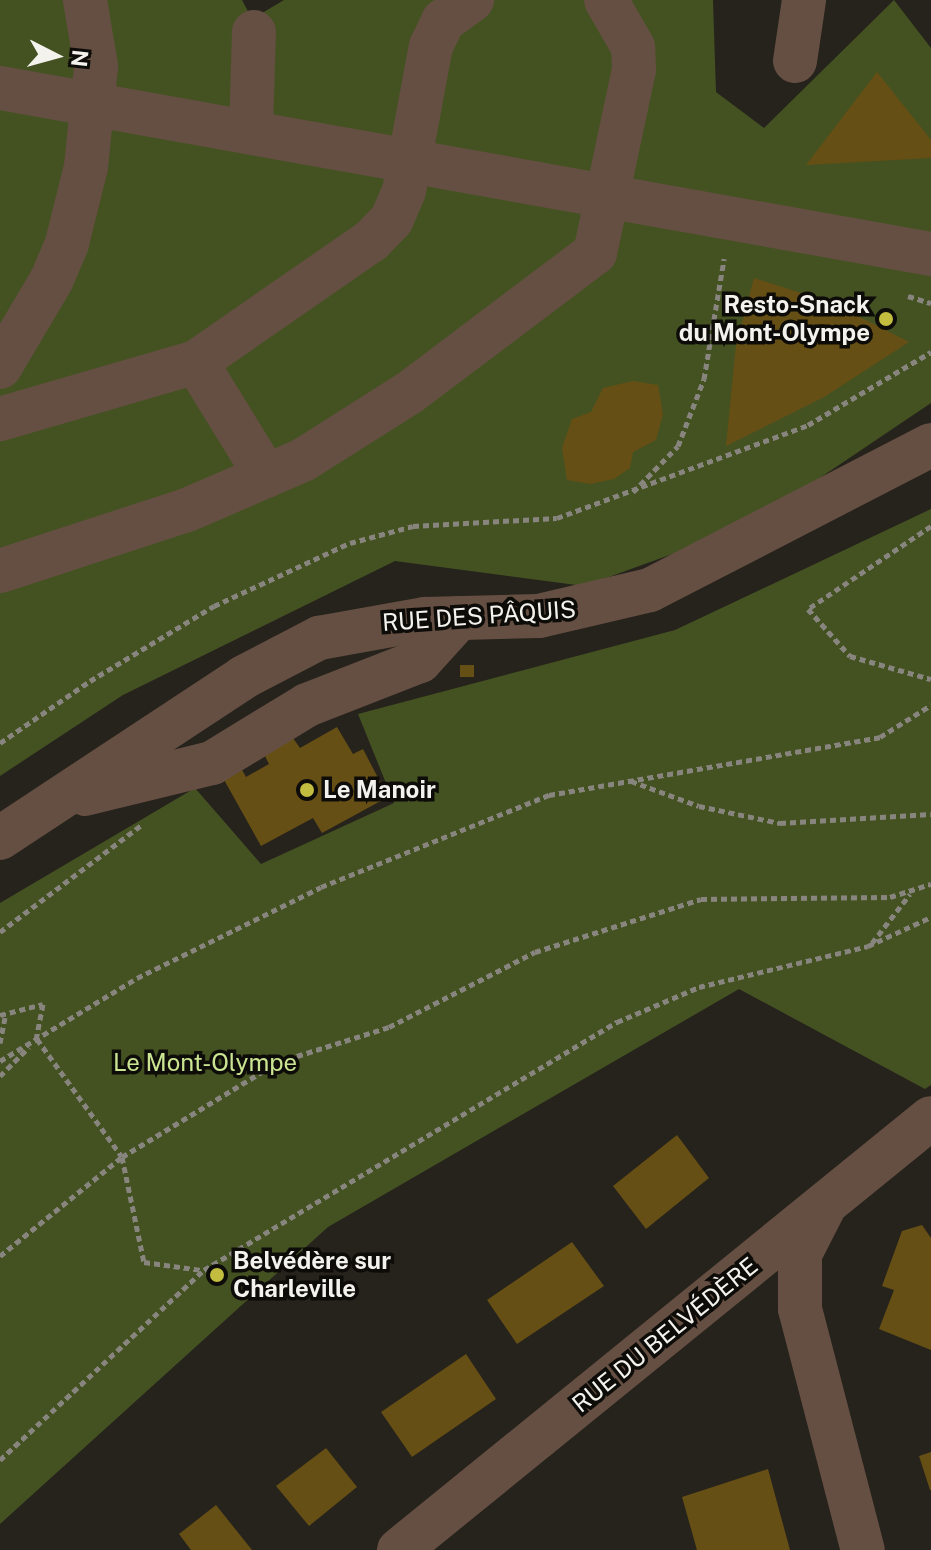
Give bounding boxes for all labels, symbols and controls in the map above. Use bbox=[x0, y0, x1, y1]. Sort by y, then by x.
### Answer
north arrow bbox=[16, 16, 96, 96]
text: N bbox=[66, 49, 94, 68]
place label: Resto-Snack du Mont-Olympe bbox=[679, 291, 870, 347]
marker: Resto-Snack du Mont-Olympe bbox=[877, 310, 895, 328]
street label: RUE DES PÂQUIS bbox=[381, 595, 577, 637]
place label: Le Manoir bbox=[323, 776, 436, 804]
marker: Le Manoir bbox=[298, 781, 316, 799]
park label: Le Mont-Olympe bbox=[113, 1049, 297, 1077]
place label: Belvédère sur Charleville bbox=[233, 1247, 391, 1303]
street label: RUE DU BELVÉDÈRE bbox=[566, 1251, 764, 1419]
marker: Belvédère sur Charleville bbox=[208, 1266, 226, 1284]

